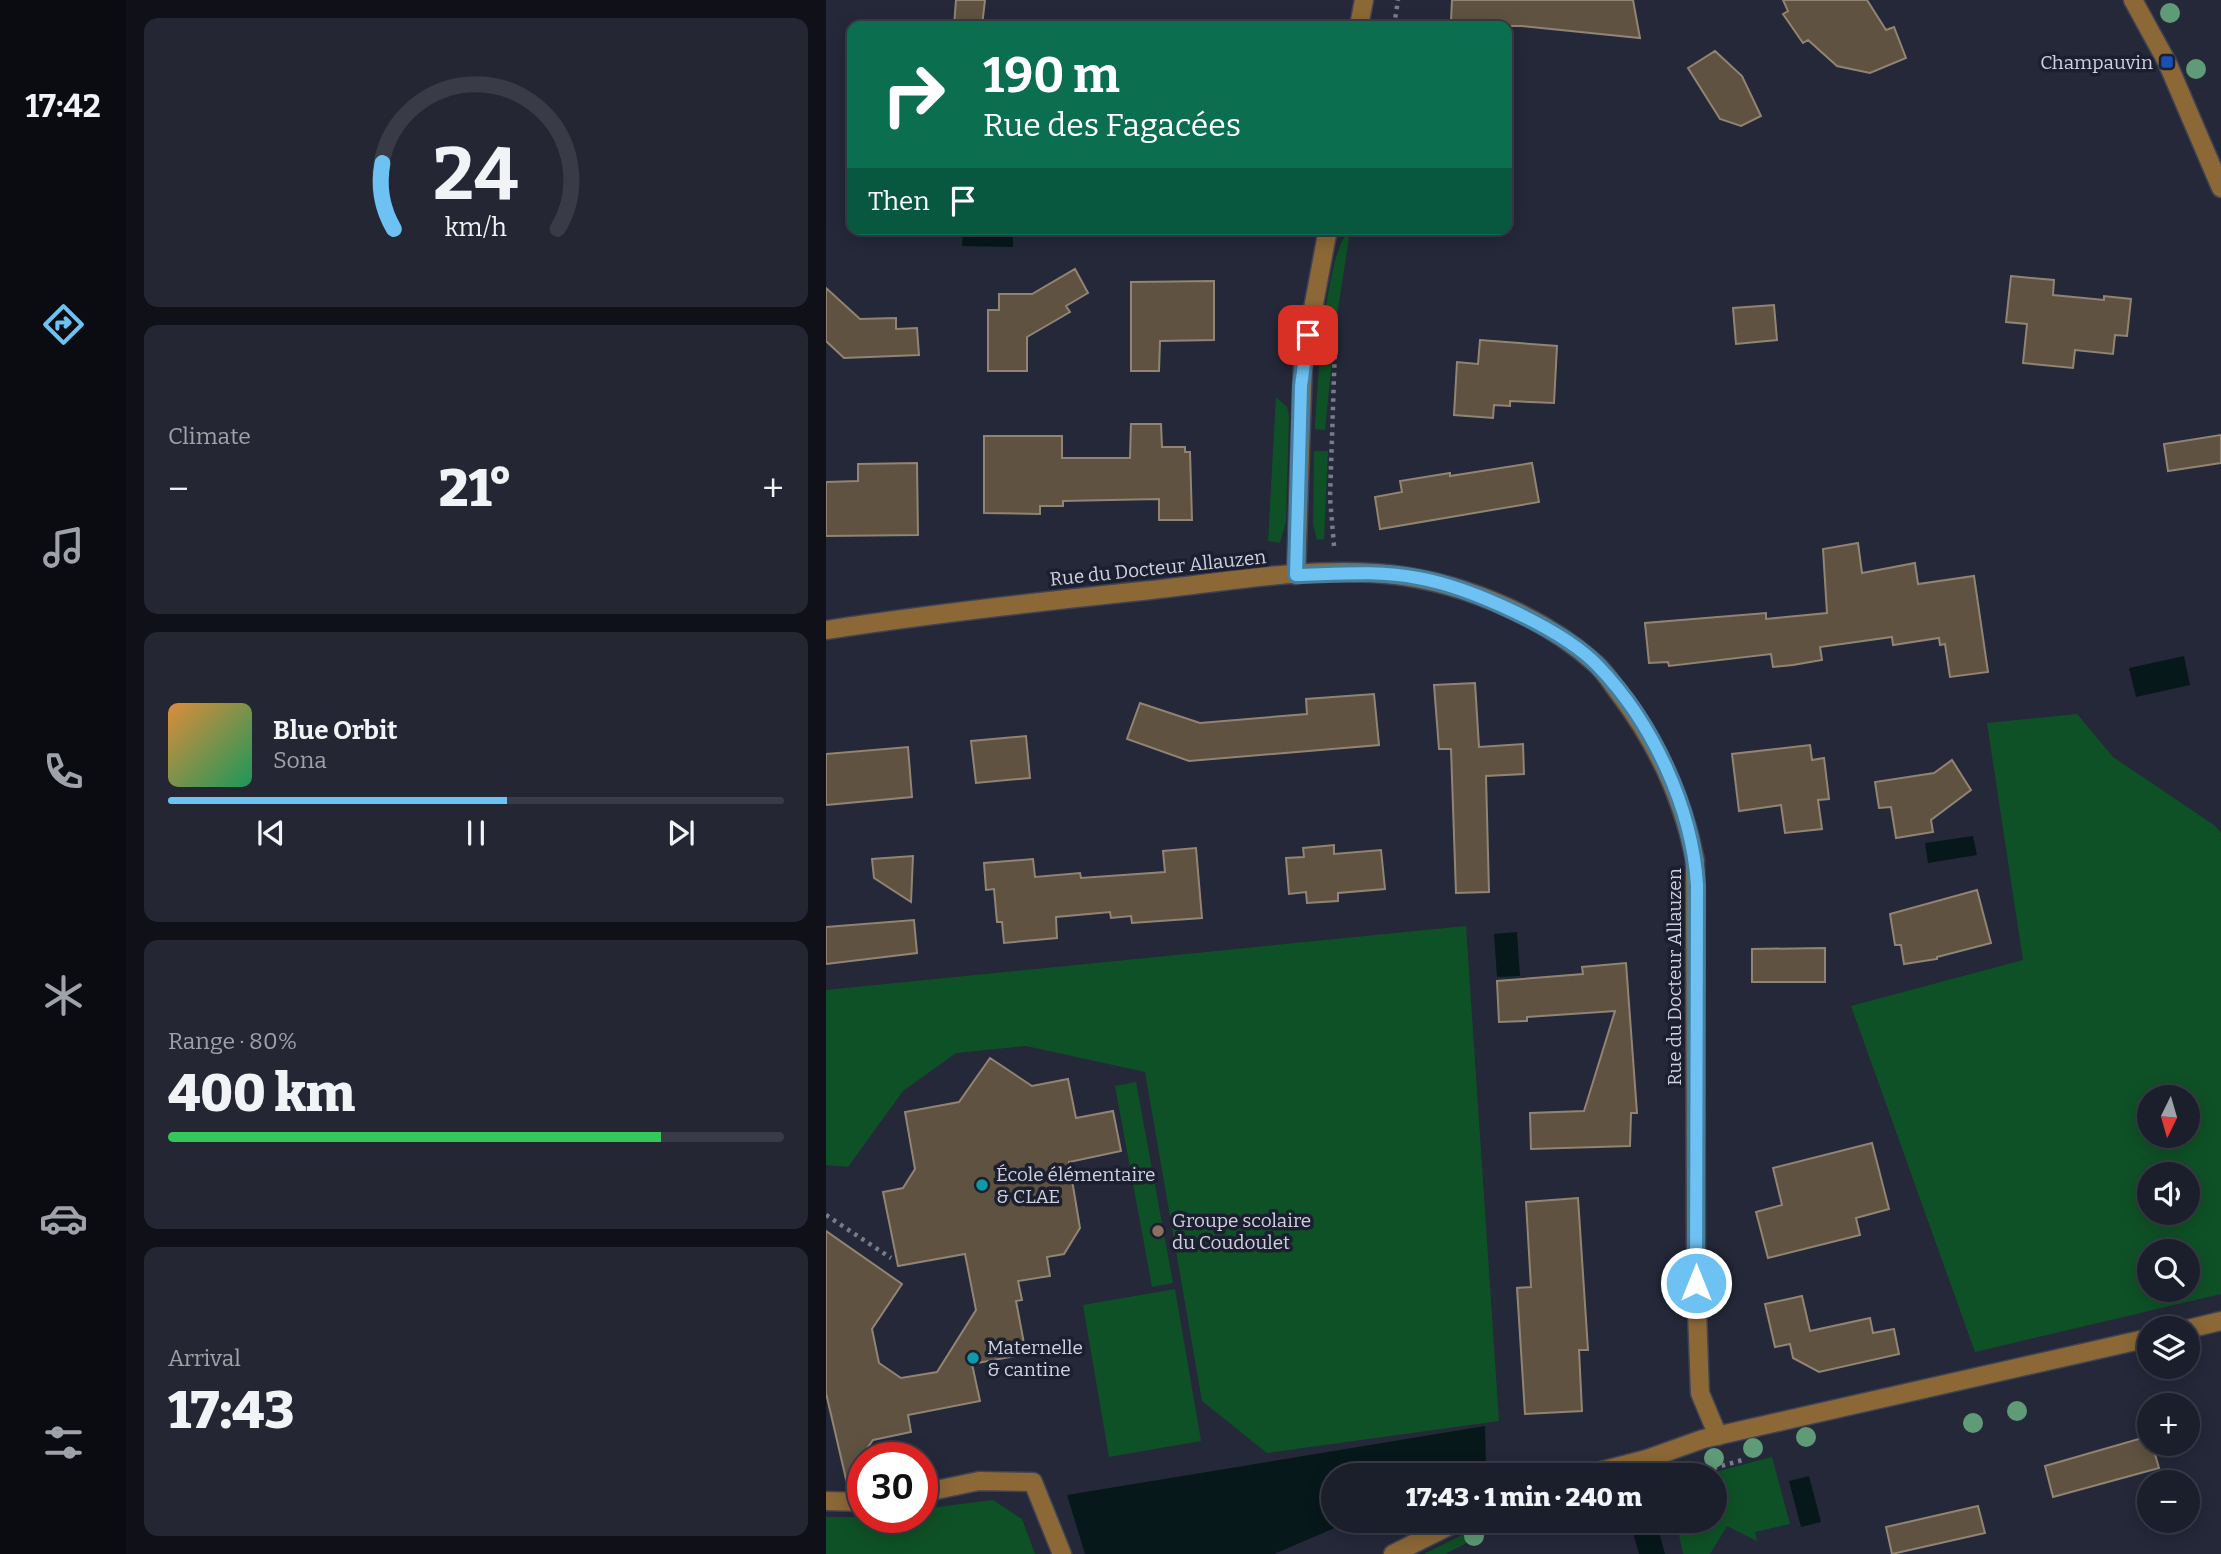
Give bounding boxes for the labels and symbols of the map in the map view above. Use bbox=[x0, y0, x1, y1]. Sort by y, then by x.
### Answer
place label: Champauvin bbox=[2040, 51, 2153, 74]
marker: Champauvin bbox=[2159, 54, 2175, 70]
pin bbox=[1278, 305, 1338, 365]
street label: Rue du Docteur Allauzen bbox=[1049, 545, 1267, 591]
street label: Rue du Docteur Allauzen bbox=[1663, 868, 1686, 1086]
north arrow bbox=[2137, 1085, 2200, 1148]
place label: École élémentaire & CLAE bbox=[996, 1163, 1155, 1208]
marker: École élémentaire & CLAE bbox=[974, 1177, 990, 1193]
place label: Groupe scolaire du Coudoulet bbox=[1172, 1209, 1311, 1254]
marker: Groupe scolaire du Coudoulet bbox=[1150, 1223, 1166, 1239]
position arrow bbox=[1659, 1246, 1733, 1320]
place label: Maternelle & cantine bbox=[987, 1336, 1083, 1381]
marker: Maternelle & cantine bbox=[965, 1350, 981, 1366]
speed limit sign: 30 bbox=[847, 1442, 938, 1533]

